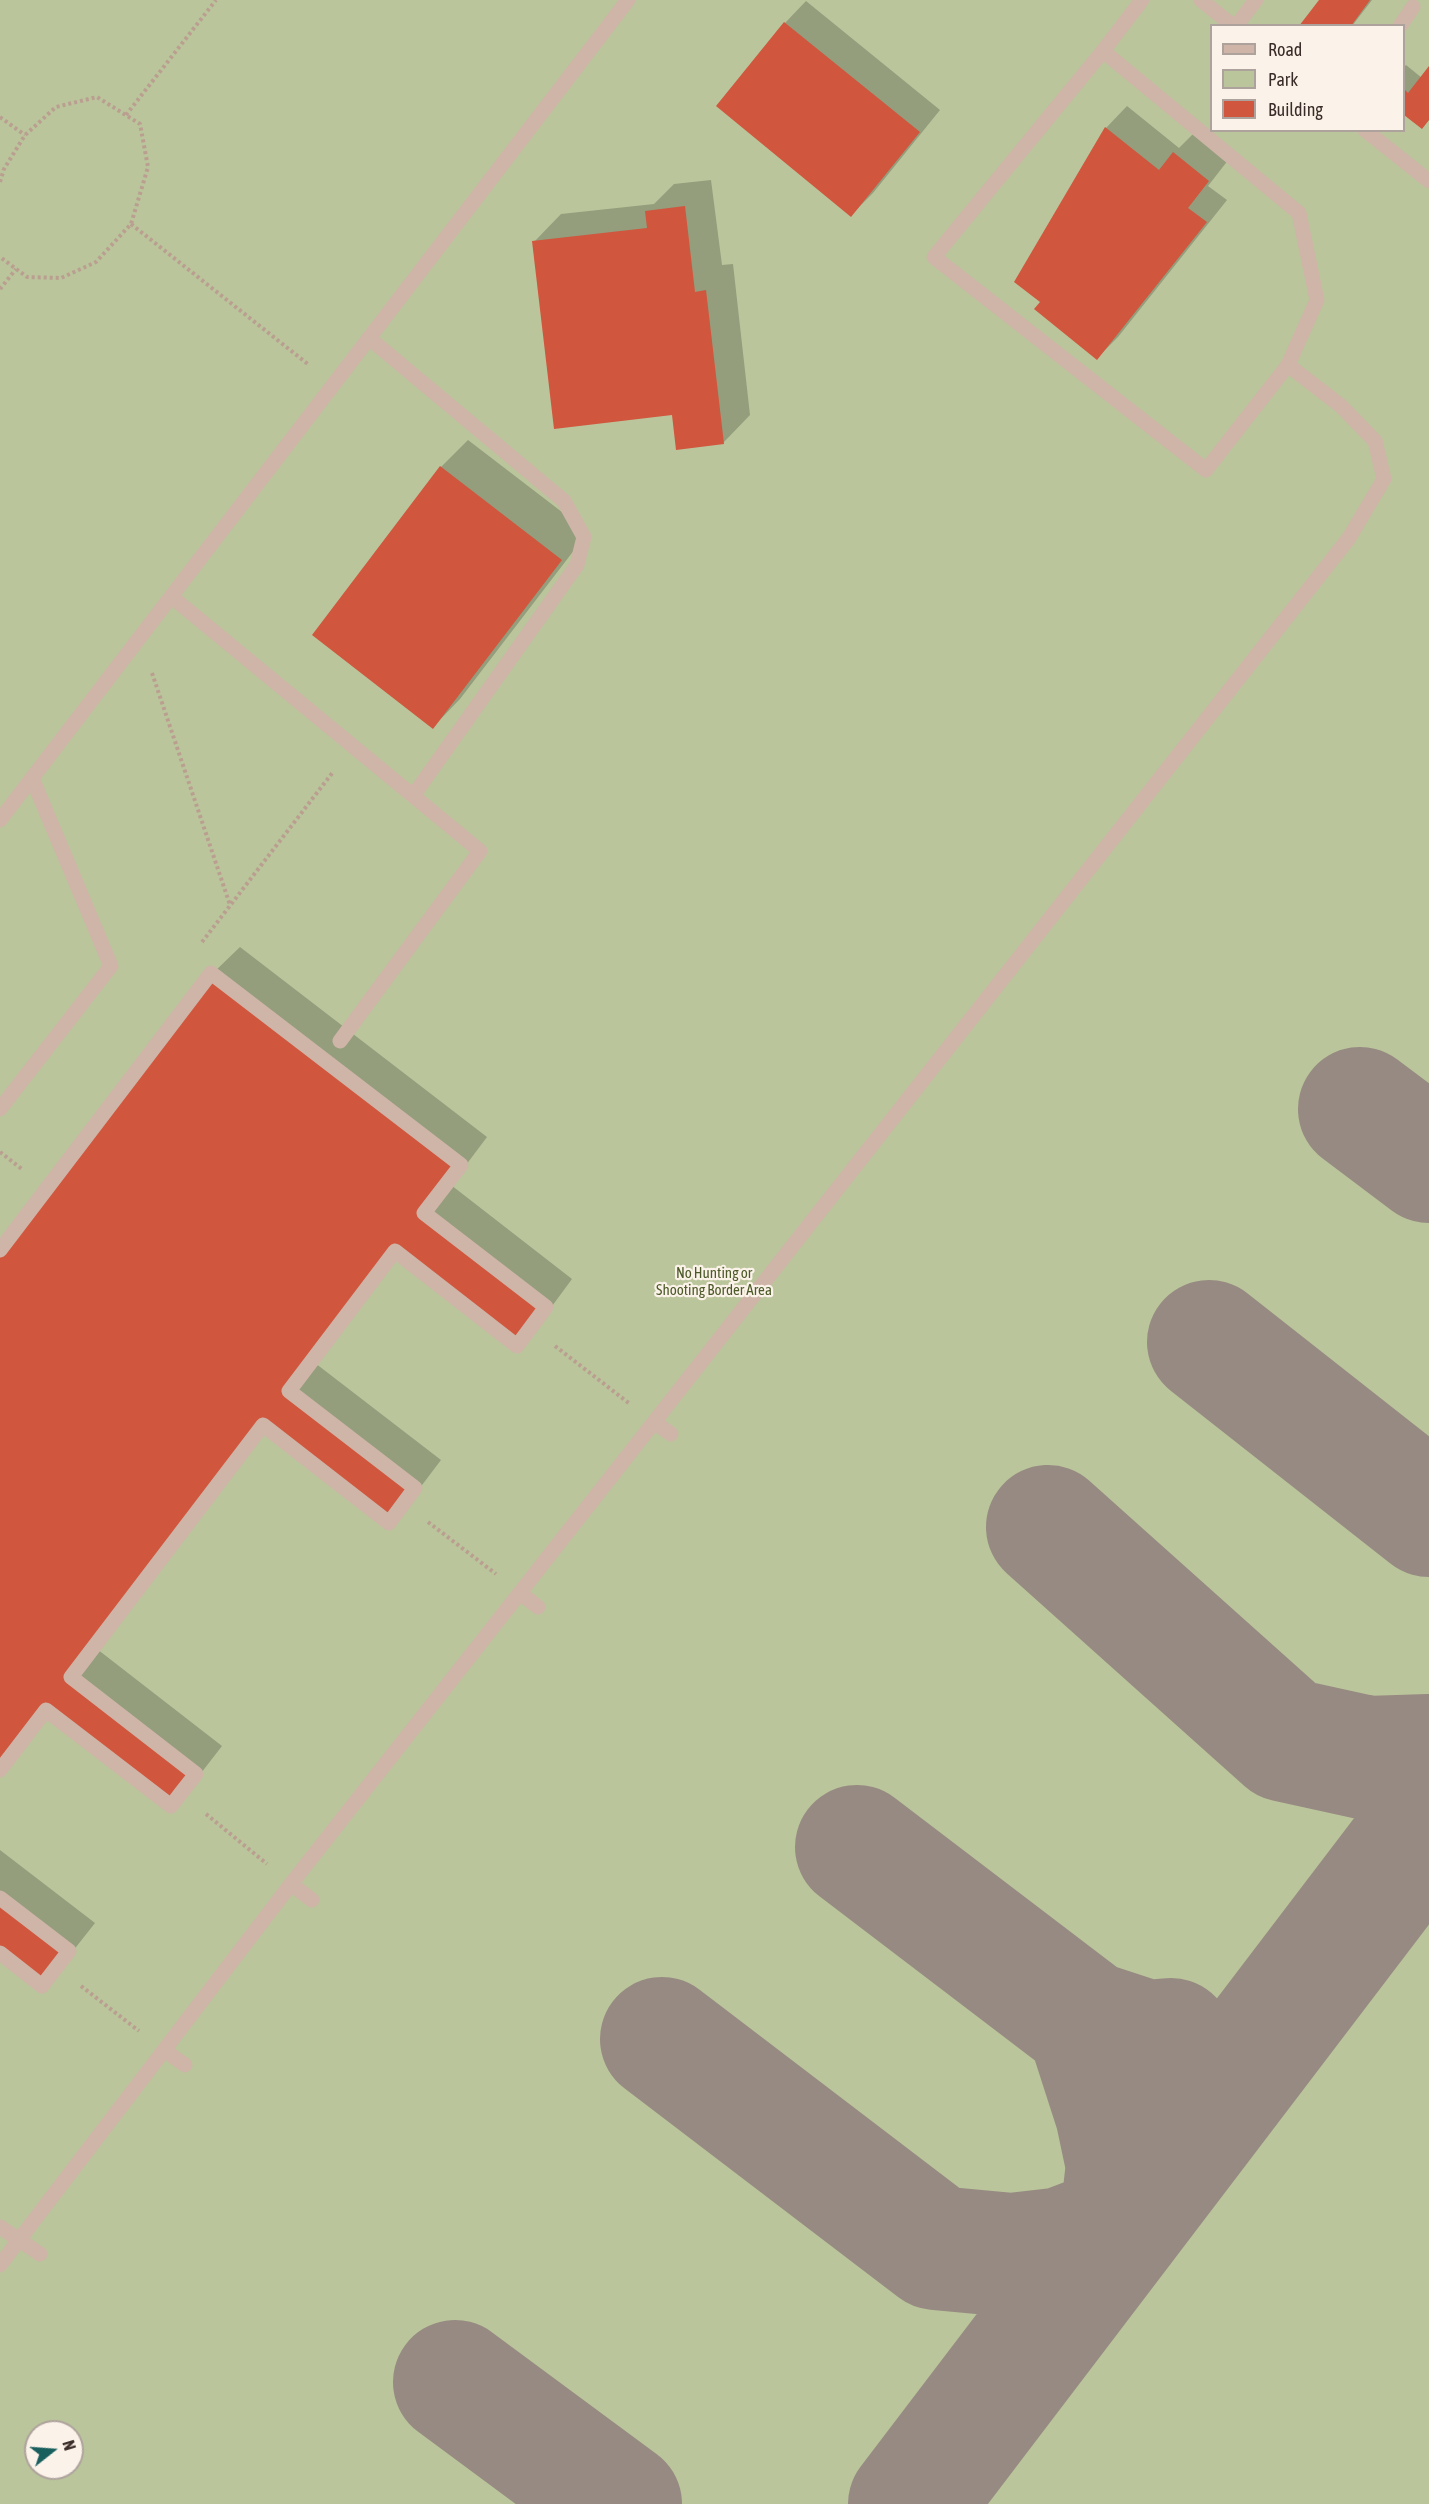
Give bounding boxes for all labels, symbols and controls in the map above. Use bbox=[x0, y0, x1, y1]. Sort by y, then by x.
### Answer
legend bbox=[1210, 24, 1405, 132]
text: Road bbox=[1268, 39, 1302, 60]
text: Park bbox=[1268, 69, 1298, 90]
text: Building bbox=[1268, 99, 1323, 120]
park label: No Hunting or Shooting Border Area bbox=[656, 1264, 772, 1299]
north arrow bbox=[24, 2420, 84, 2480]
text: N bbox=[59, 2438, 79, 2452]

